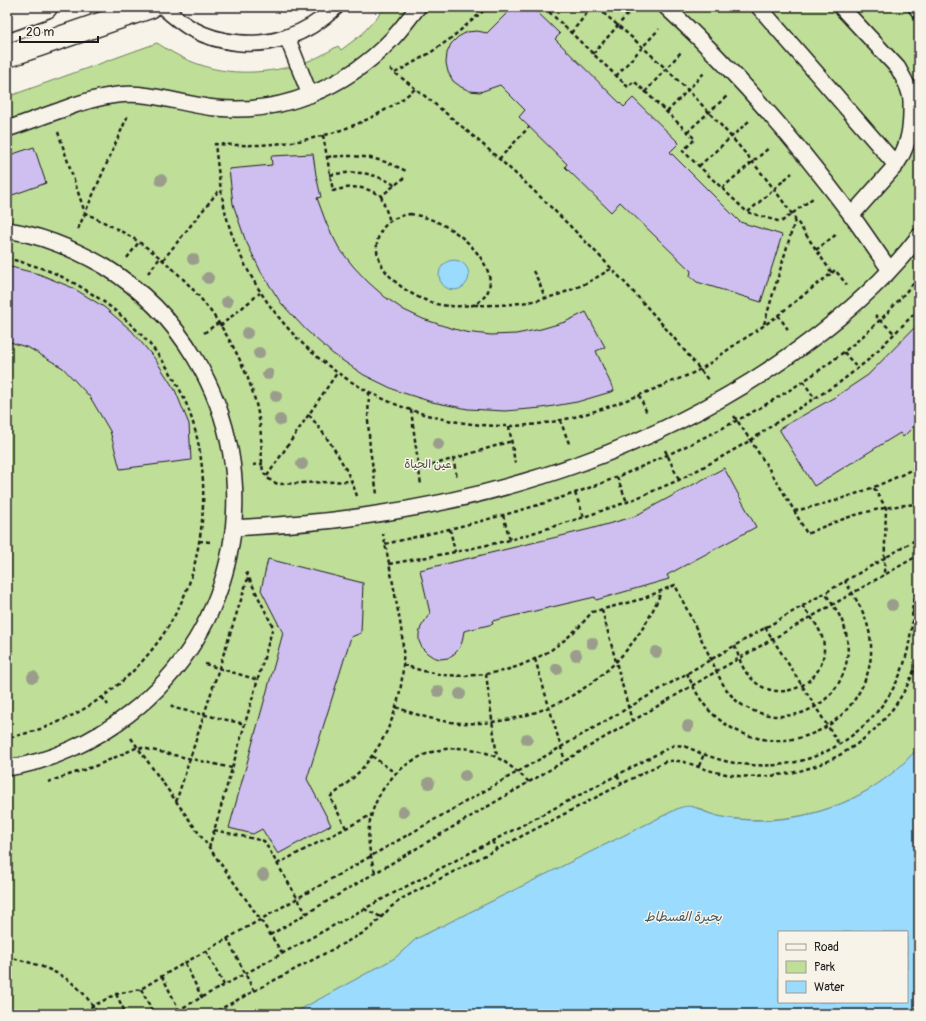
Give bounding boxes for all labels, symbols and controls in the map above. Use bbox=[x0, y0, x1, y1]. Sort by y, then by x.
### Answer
scale bar bbox=[20, 18, 98, 44]
text: 20 m bbox=[26, 25, 55, 40]
park label: عين الحياة bbox=[404, 457, 452, 472]
water label: بحيرة الفسطاط bbox=[644, 909, 723, 925]
legend bbox=[778, 931, 908, 1003]
text: Road bbox=[814, 940, 839, 955]
text: Park bbox=[814, 960, 835, 975]
text: Water bbox=[814, 980, 845, 995]

